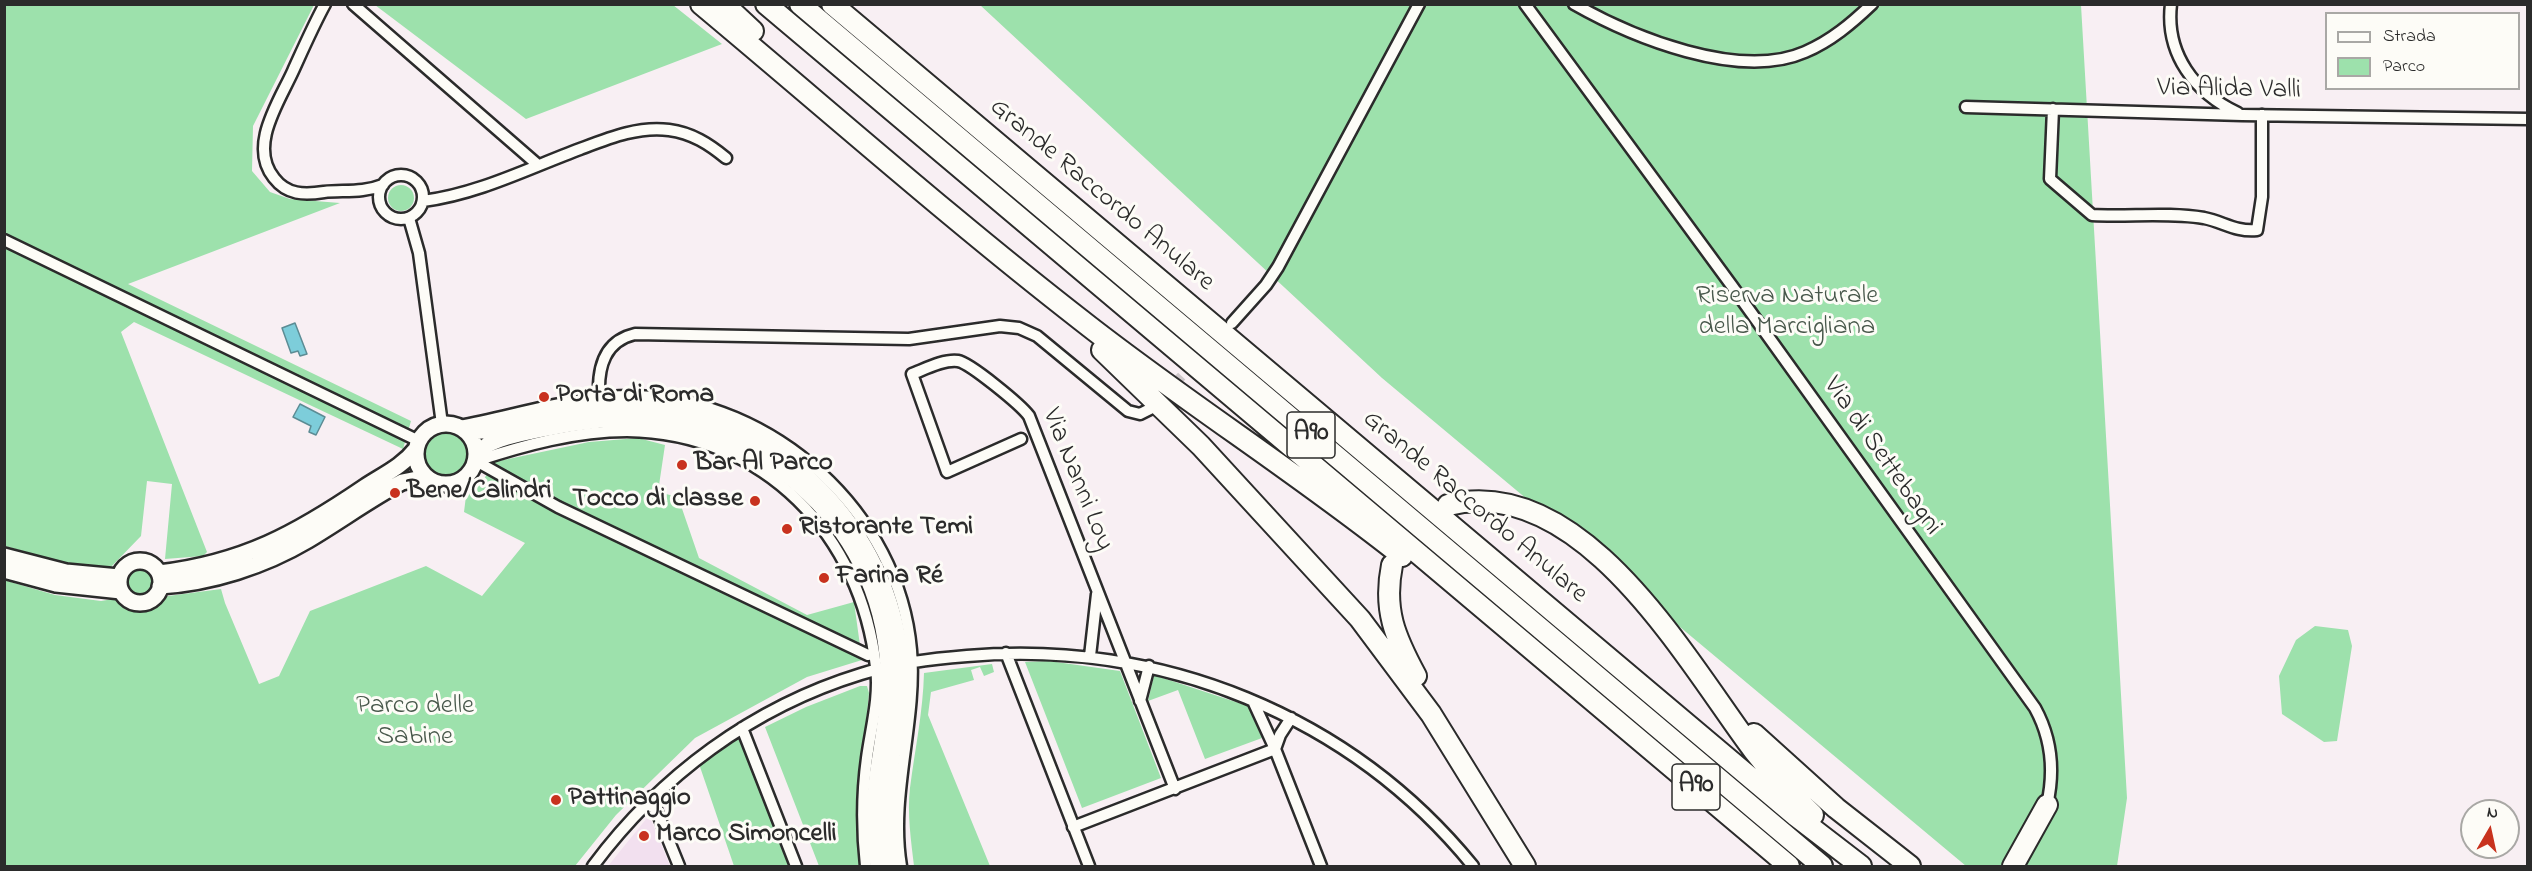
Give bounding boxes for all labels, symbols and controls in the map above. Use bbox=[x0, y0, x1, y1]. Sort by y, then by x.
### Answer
legend bbox=[2325, 12, 2520, 90]
text: Strada bbox=[2383, 24, 2436, 50]
text: Parco bbox=[2383, 54, 2425, 80]
street label: Via Alida Valli bbox=[2157, 74, 2301, 108]
street label: Grande Raccordo Anulare bbox=[982, 92, 1220, 300]
park label: Riserva Naturale della Marcigliana bbox=[1696, 282, 1878, 345]
street label: Via di Settebagni bbox=[1814, 372, 1948, 542]
place label: Porta di Roma bbox=[556, 381, 714, 413]
marker: Porta di Roma bbox=[537, 390, 551, 404]
street label: Via Nanni Loy bbox=[1033, 404, 1119, 556]
street label: Grande Raccordo Anulare bbox=[1355, 404, 1593, 612]
road number: A90 bbox=[1287, 412, 1335, 458]
place label: Bar Al Parco bbox=[694, 449, 833, 481]
marker: Bar Al Parco bbox=[675, 458, 689, 472]
place label: Bene/Calindri bbox=[407, 477, 552, 509]
place label: Tocco di classe bbox=[572, 485, 743, 517]
marker: Bene/Calindri bbox=[388, 486, 402, 500]
marker: Tocco di classe bbox=[748, 494, 762, 508]
place label: Ristorante Temi bbox=[799, 513, 973, 545]
marker: Ristorante Temi bbox=[780, 522, 794, 536]
place label: Farina Ré bbox=[836, 562, 943, 594]
marker: Farina Ré bbox=[817, 571, 831, 585]
park label: Parco delle Sabine bbox=[356, 692, 474, 755]
road number: A90 bbox=[1672, 764, 1720, 810]
place label: Pattinaggio bbox=[568, 784, 691, 816]
marker: Pattinaggio bbox=[549, 793, 563, 807]
north arrow bbox=[2460, 799, 2520, 859]
text: N bbox=[2485, 800, 2500, 826]
place label: Marco Simoncelli bbox=[656, 820, 837, 852]
marker: Marco Simoncelli bbox=[637, 829, 651, 843]

